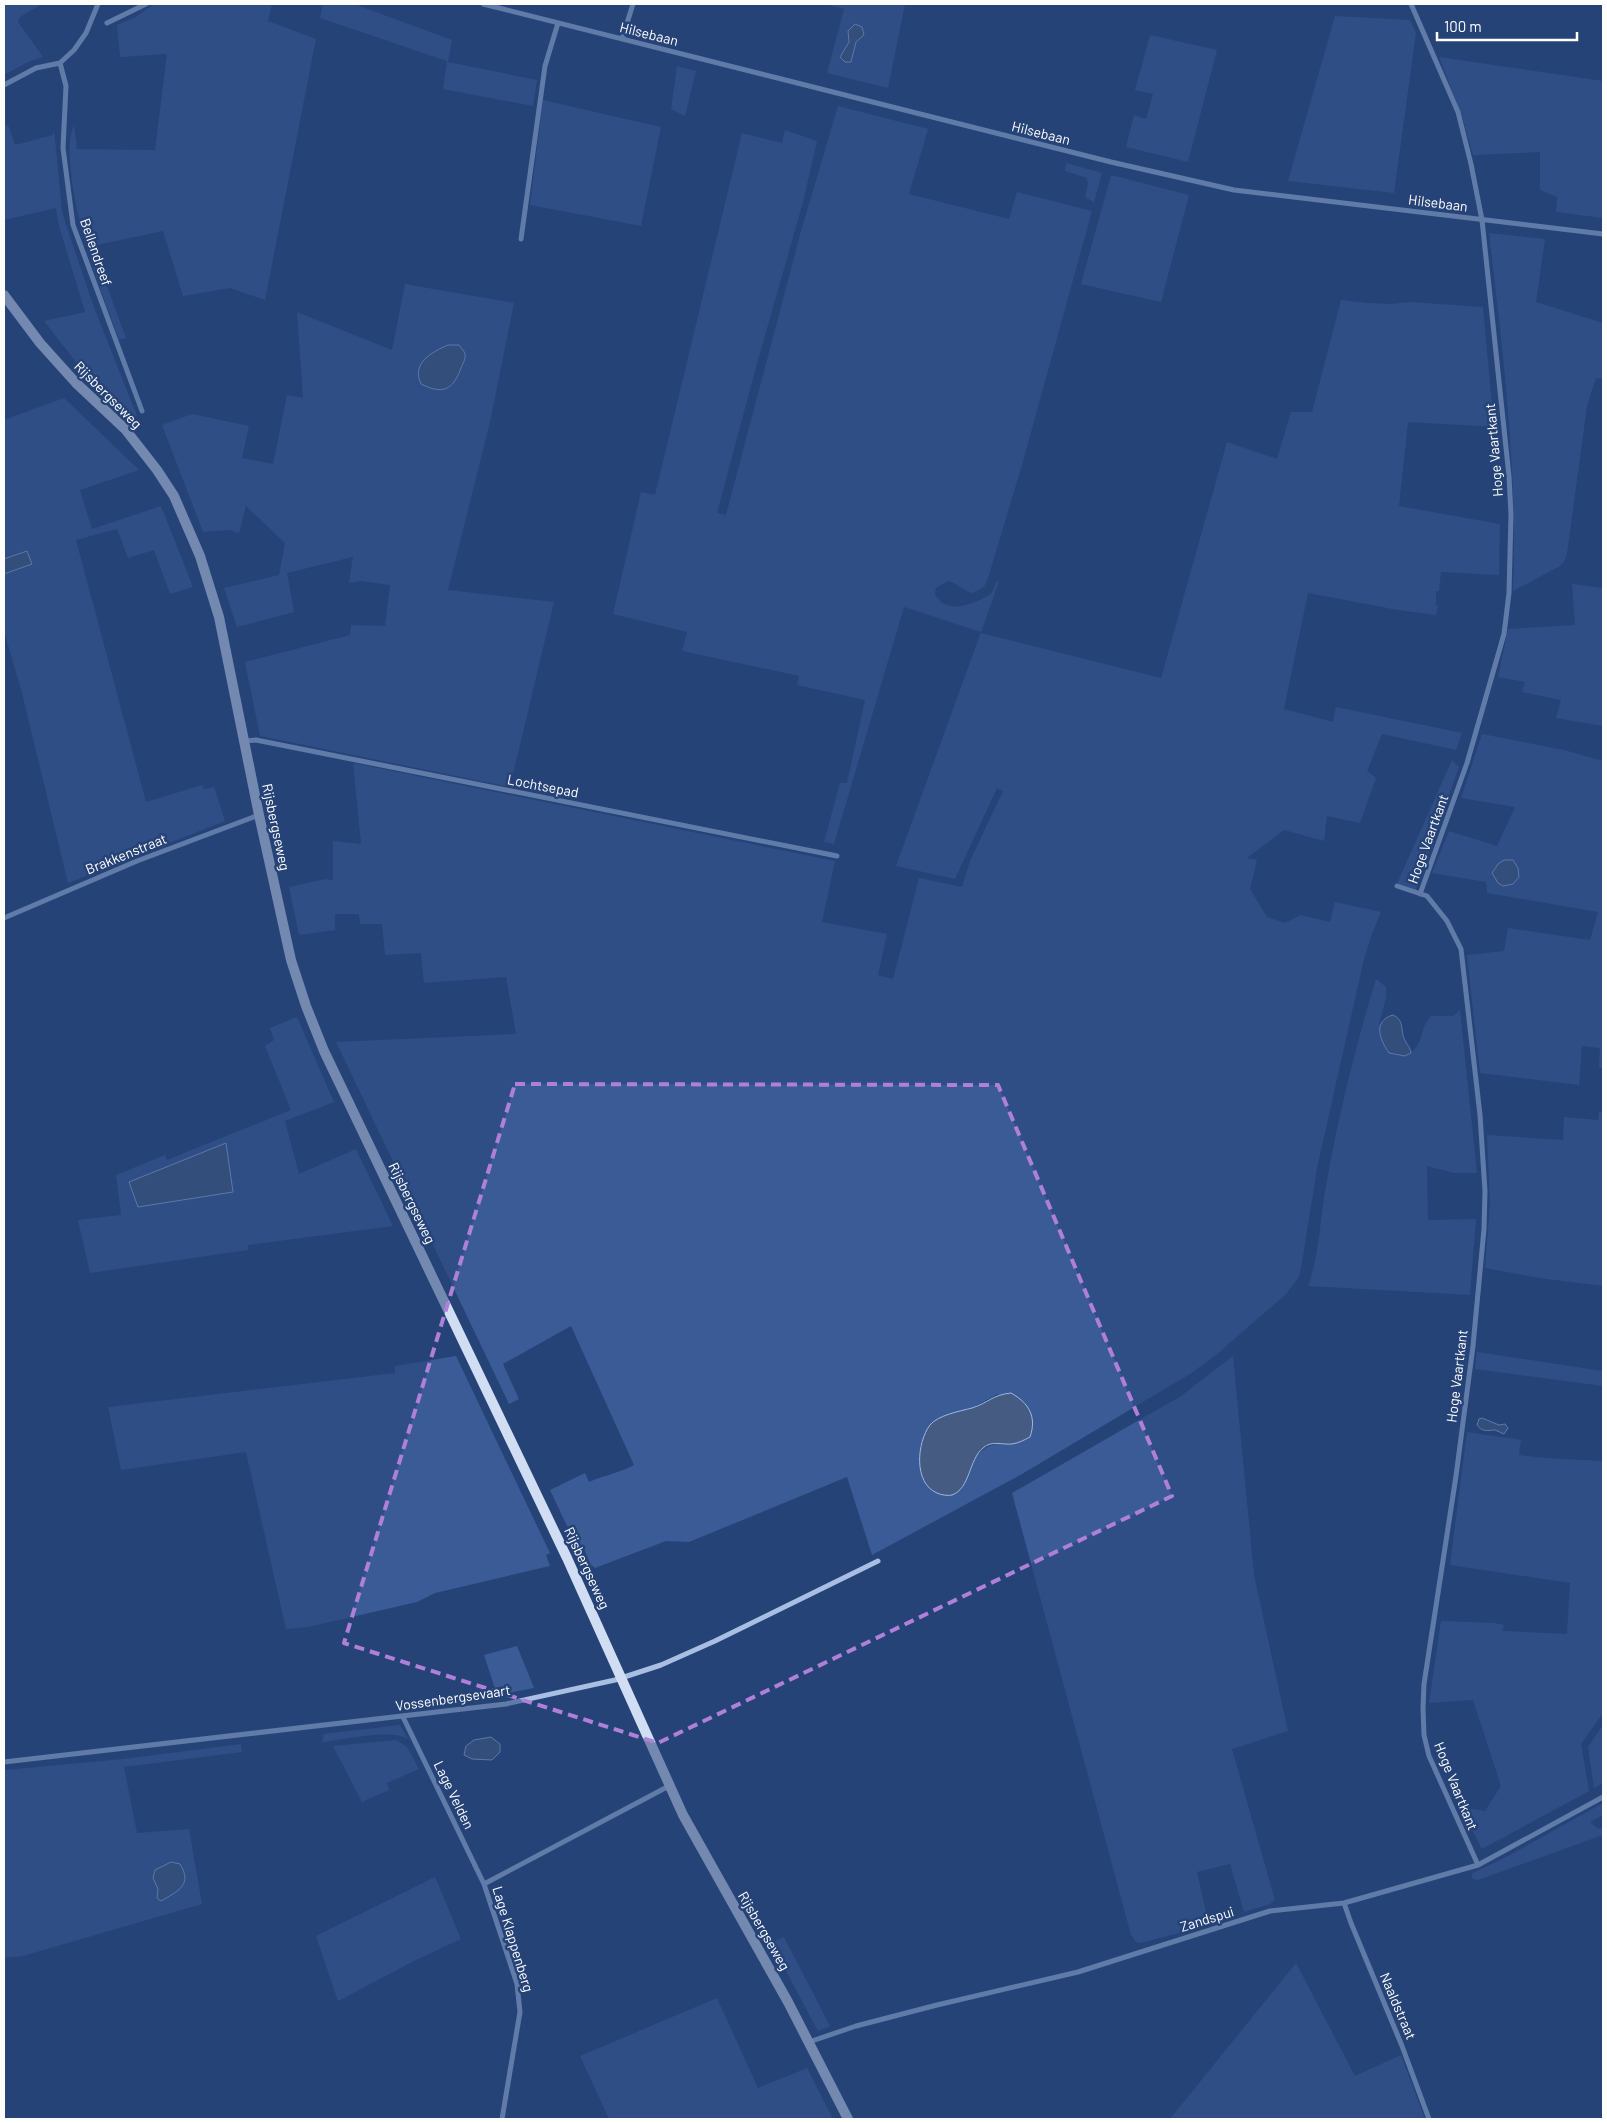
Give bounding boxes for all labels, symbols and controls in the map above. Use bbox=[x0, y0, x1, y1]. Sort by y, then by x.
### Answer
scale bar bbox=[1437, 10, 1577, 42]
text: 100 m bbox=[1444, 17, 1482, 35]
street label: Hilsebaan bbox=[618, 18, 680, 49]
street label: Hilsebaan bbox=[1010, 117, 1072, 148]
street label: Hilsebaan bbox=[1407, 190, 1469, 215]
street label: Bellendreef bbox=[77, 216, 116, 288]
street label: Rijsbergseweg bbox=[71, 357, 146, 432]
street label: Hoge Vaartkant bbox=[1481, 403, 1506, 497]
street label: Lochtsepad bbox=[506, 770, 580, 801]
street label: Rijsbergseweg bbox=[259, 782, 294, 872]
street label: Hoge Vaartkant bbox=[1404, 792, 1452, 886]
street label: Brakkenstraat bbox=[83, 830, 169, 878]
street label: Rijsbergseweg bbox=[385, 1159, 439, 1246]
street label: Hoge Vaartkant bbox=[1442, 1329, 1471, 1423]
street label: Rijsbergseweg bbox=[561, 1524, 614, 1611]
street label: Vossenbergsevaart bbox=[394, 1681, 512, 1714]
street label: Hoge Vaartkant bbox=[1431, 1739, 1482, 1832]
street label: Lage Velden bbox=[431, 1758, 478, 1832]
street label: Lage Klappenberg bbox=[489, 1884, 538, 1994]
street label: Rijsbergseweg bbox=[735, 1888, 794, 1973]
street label: Zandspui bbox=[1178, 1902, 1236, 1935]
street label: Naaldstraat bbox=[1377, 1970, 1420, 2042]

